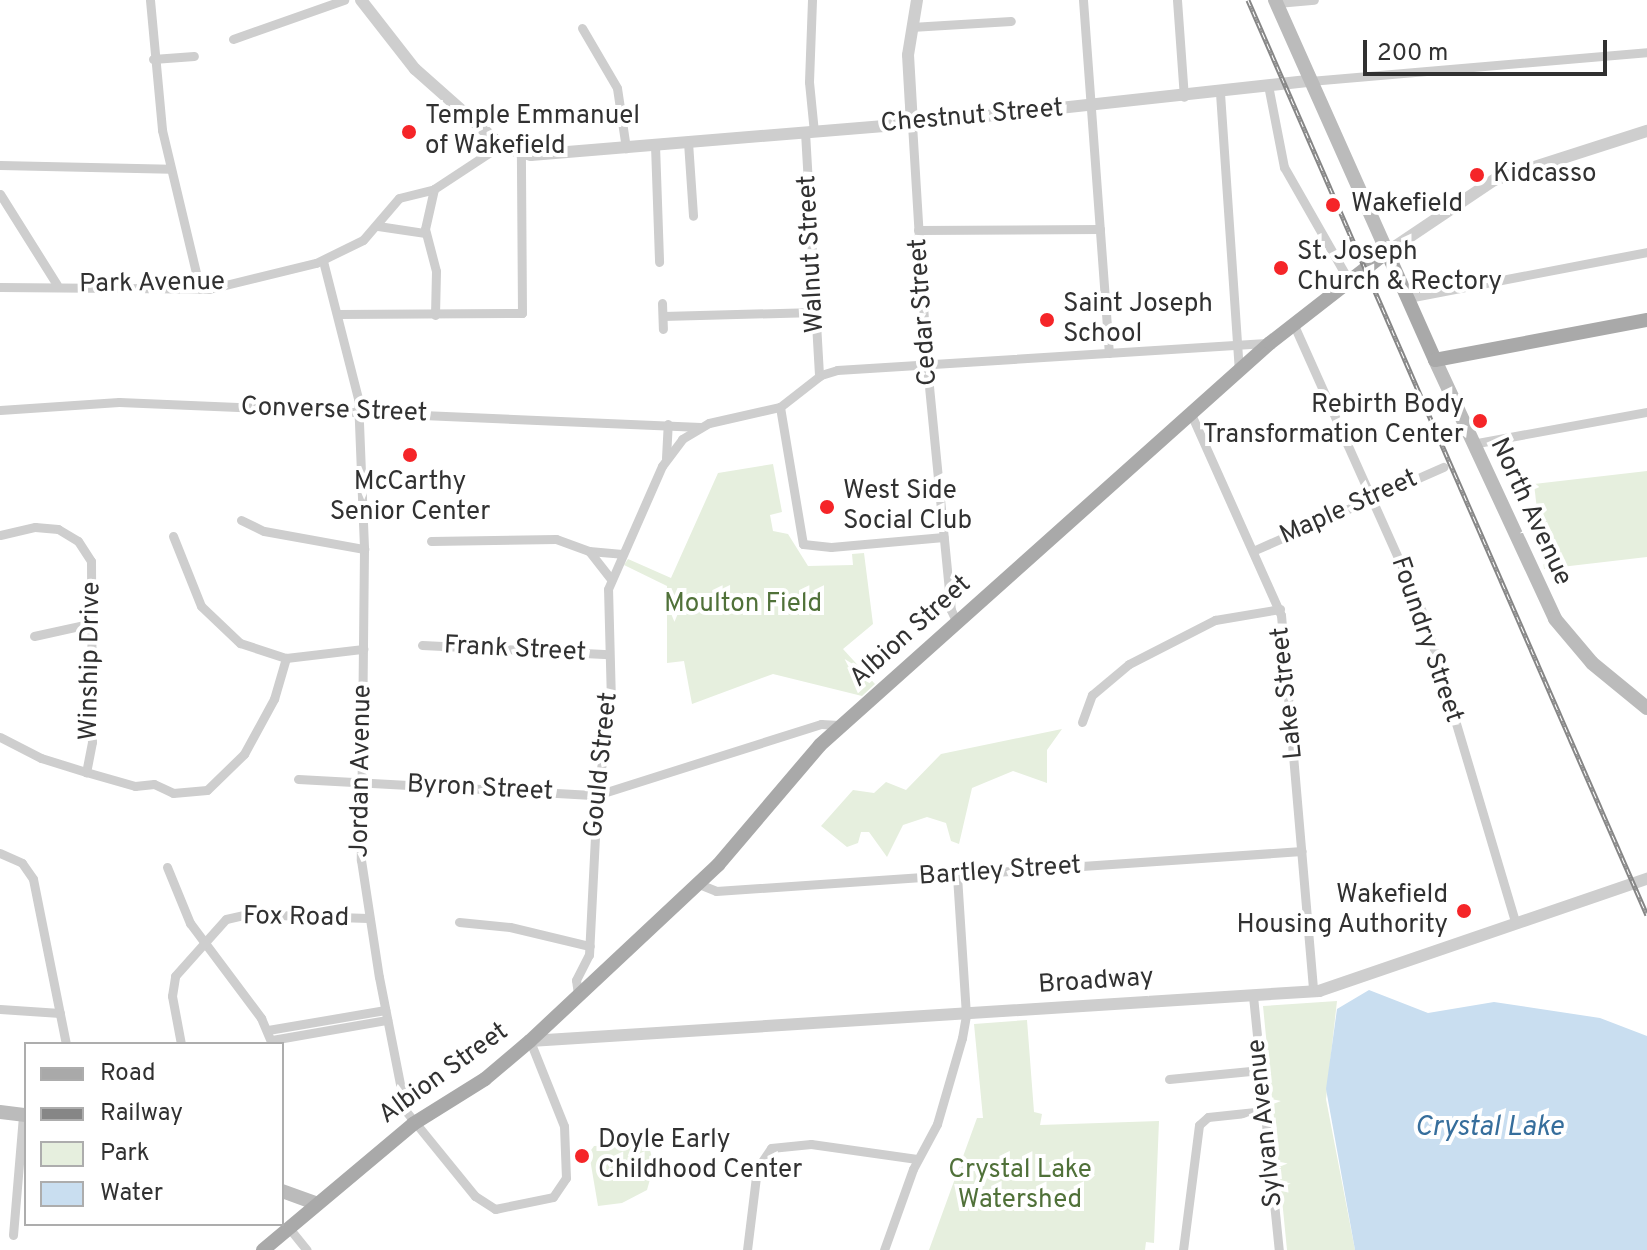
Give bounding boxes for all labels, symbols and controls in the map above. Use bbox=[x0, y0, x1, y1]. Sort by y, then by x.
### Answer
scale bar bbox=[1367, 24, 1611, 74]
text: 200 m bbox=[1377, 39, 1448, 69]
street label: Chestnut Street bbox=[879, 93, 1065, 141]
place label: Temple Emmanuel of Wakefield bbox=[425, 101, 640, 162]
marker: Temple Emmanuel of Wakefield bbox=[400, 123, 418, 141]
place label: Kidcasso bbox=[1493, 159, 1596, 191]
marker: Kidcasso bbox=[1468, 166, 1486, 184]
street label: Walnut Street bbox=[792, 174, 832, 334]
place label: Wakefield bbox=[1351, 189, 1463, 221]
marker: Wakefield bbox=[1322, 194, 1344, 216]
street label: Cedar Street bbox=[903, 237, 945, 387]
place label: St. Joseph Church & Rectory bbox=[1297, 237, 1502, 298]
marker: St. Joseph Church & Rectory bbox=[1272, 259, 1290, 277]
street label: Park Avenue bbox=[78, 267, 226, 301]
place label: Saint Joseph School bbox=[1063, 289, 1213, 350]
marker: Saint Joseph School bbox=[1038, 311, 1056, 329]
place label: Rebirth Body Transformation Center bbox=[1203, 390, 1464, 452]
street label: Converse Street bbox=[240, 392, 428, 430]
marker: Rebirth Body Transformation Center bbox=[1471, 412, 1489, 430]
street label: North Avenue bbox=[1482, 433, 1578, 591]
marker: McCarthy Senior Center bbox=[401, 446, 419, 464]
street label: Maple Street bbox=[1275, 464, 1423, 552]
place label: McCarthy Senior Center bbox=[330, 467, 490, 528]
place label: West Side Social Club bbox=[843, 476, 972, 538]
marker: West Side Social Club bbox=[818, 498, 836, 516]
street label: Foundry Street bbox=[1383, 553, 1469, 727]
street label: Albion Street bbox=[844, 569, 978, 695]
street label: Winship Drive bbox=[74, 581, 108, 741]
park label: Moulton Field bbox=[664, 589, 822, 621]
street label: Lake Street bbox=[1266, 625, 1310, 761]
street label: Frank Street bbox=[443, 631, 587, 669]
street label: Jordan Avenue bbox=[345, 684, 379, 858]
street label: Gould Street bbox=[579, 691, 625, 839]
street label: Byron Street bbox=[406, 770, 554, 808]
street label: Bartley Street bbox=[918, 851, 1082, 893]
place label: Wakefield Housing Authority bbox=[1235, 880, 1448, 942]
street label: Fox Road bbox=[243, 901, 349, 935]
marker: Wakefield Housing Authority bbox=[1455, 902, 1473, 920]
street label: Broadway bbox=[1037, 962, 1155, 1002]
street label: Albion Street bbox=[373, 1017, 515, 1131]
street label: Sylvan Avenue bbox=[1242, 1037, 1290, 1209]
legend bbox=[24, 1042, 284, 1226]
text: Road bbox=[100, 1059, 156, 1089]
text: Railway bbox=[100, 1099, 183, 1129]
water label: Crystal Lake bbox=[1414, 1111, 1564, 1145]
place label: Doyle Early Childhood Center bbox=[598, 1125, 802, 1186]
text: Park bbox=[100, 1139, 150, 1169]
marker: Doyle Early Childhood Center bbox=[573, 1147, 591, 1165]
park label: Crystal Lake Watershed bbox=[948, 1155, 1092, 1216]
text: Water bbox=[100, 1179, 163, 1209]

